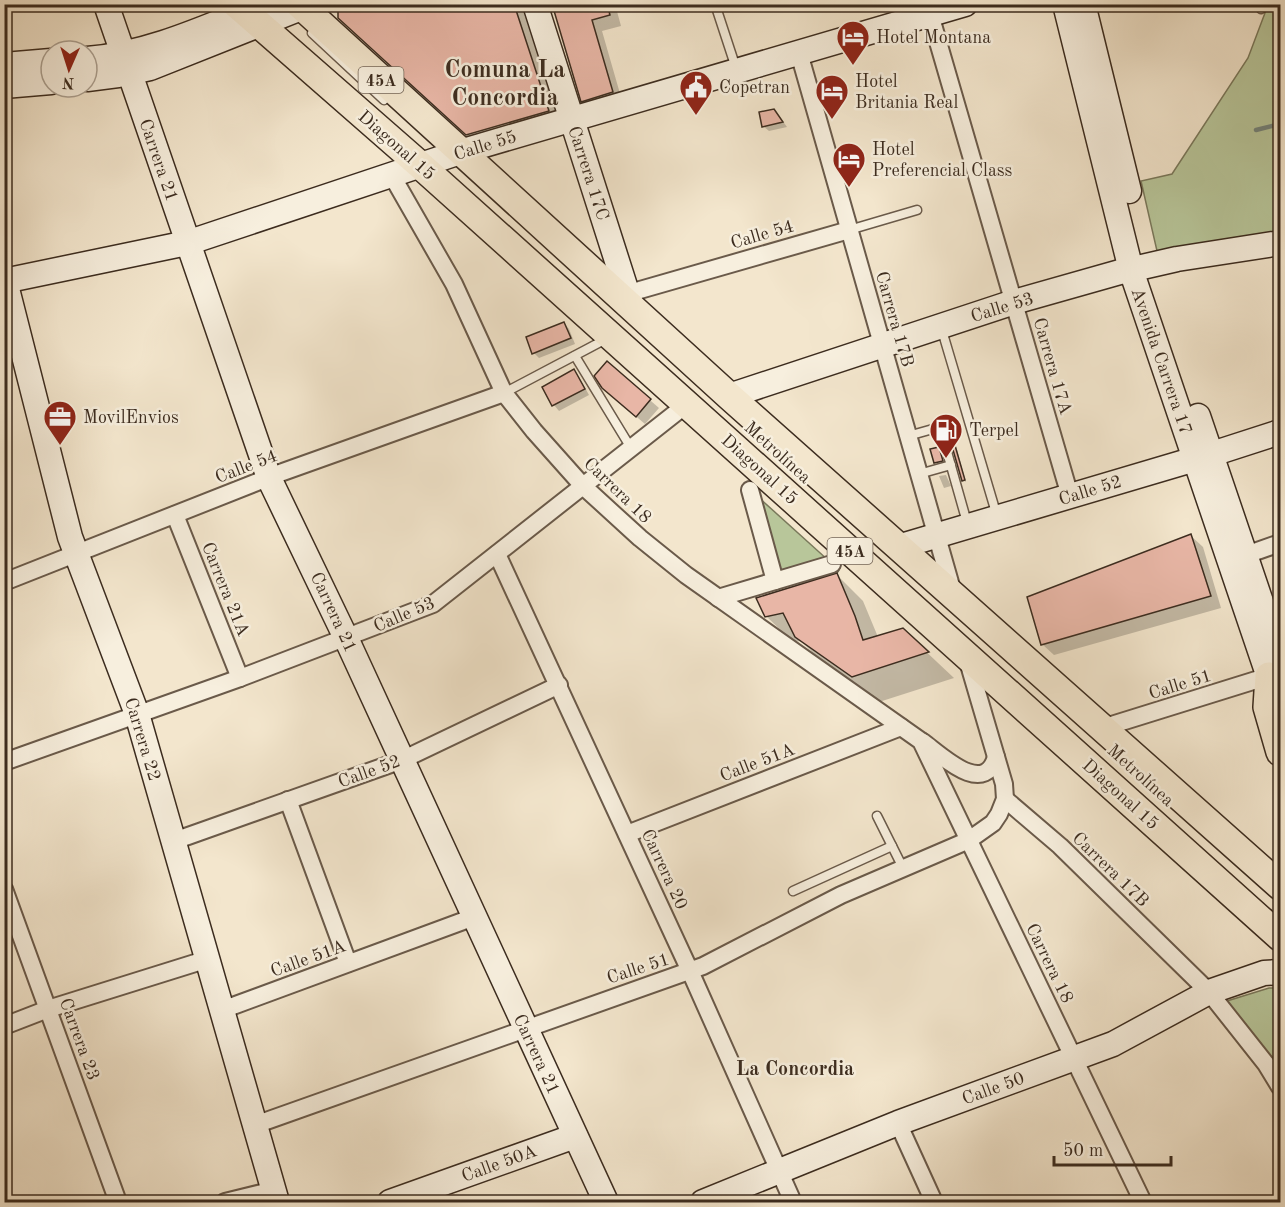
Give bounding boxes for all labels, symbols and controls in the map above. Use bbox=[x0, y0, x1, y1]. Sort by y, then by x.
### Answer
hotel icon: Hotel Montana bbox=[835, 19, 871, 66]
place label: Hotel Montana bbox=[876, 29, 991, 47]
north arrow bbox=[39, 39, 99, 99]
district label: Comuna La Concordia bbox=[445, 59, 565, 111]
road number: 45A bbox=[358, 67, 404, 93]
public building icon: Copetran bbox=[678, 69, 714, 116]
hotel icon: Hotel Britania Real bbox=[814, 73, 850, 120]
place label: Hotel Britania Real bbox=[855, 73, 958, 112]
text: N bbox=[61, 74, 75, 90]
place label: Copetran bbox=[719, 79, 790, 97]
street label: Diagonal 15 bbox=[354, 108, 438, 184]
street label: Carrera 21 bbox=[136, 117, 181, 204]
street label: Carrera 17C bbox=[564, 124, 612, 223]
street label: Calle 55 bbox=[452, 128, 519, 164]
hotel icon: Hotel Preferencial Class bbox=[831, 141, 867, 188]
place label: Hotel Preferencial Class bbox=[872, 141, 1013, 180]
street label: Calle 54 bbox=[729, 217, 796, 253]
street label: Carrera 17B bbox=[872, 269, 916, 369]
street label: Avenida Carrera 17 bbox=[1128, 286, 1195, 437]
street label: Calle 53 bbox=[969, 290, 1036, 326]
street label: Carrera 17A bbox=[1030, 316, 1075, 417]
office icon: MovilEnvios bbox=[42, 399, 78, 446]
place label: MovilEnvios bbox=[83, 409, 179, 427]
fuel station icon: Terpel bbox=[928, 412, 964, 459]
street label: Metrolínea bbox=[741, 418, 814, 487]
place label: Terpel bbox=[969, 422, 1019, 440]
street label: Diagonal 15 bbox=[718, 431, 801, 508]
street label: Calle 54 bbox=[213, 447, 280, 487]
street label: Carrera 18 bbox=[580, 454, 655, 527]
street label: Calle 52 bbox=[1057, 473, 1124, 509]
road number: 45A bbox=[828, 538, 872, 564]
street label: Carrera 21A bbox=[198, 540, 252, 639]
street label: Carrera 21 bbox=[307, 570, 359, 655]
street label: Calle 53 bbox=[371, 594, 438, 636]
street label: Calle 51 bbox=[1147, 667, 1214, 703]
street label: Carrera 22 bbox=[121, 695, 163, 783]
street label: Calle 51A bbox=[717, 740, 798, 785]
street label: Metrolínea bbox=[1104, 741, 1177, 810]
street label: Calle 52 bbox=[336, 752, 403, 791]
street label: Diagonal 15 bbox=[1079, 756, 1162, 833]
street label: Carrera 20 bbox=[638, 827, 690, 912]
street label: Carrera 17B bbox=[1069, 829, 1152, 910]
street label: Carrera 18 bbox=[1022, 921, 1076, 1006]
street label: Calle 51A bbox=[268, 937, 349, 981]
street label: Calle 51 bbox=[605, 950, 672, 988]
street label: Carrera 23 bbox=[56, 996, 102, 1083]
street label: Carrera 21 bbox=[510, 1012, 562, 1097]
district label: La Concordia bbox=[736, 1060, 854, 1080]
street label: Calle 50 bbox=[960, 1069, 1027, 1108]
scale bar bbox=[1054, 1129, 1171, 1167]
street label: Calle 50A bbox=[459, 1142, 540, 1186]
text: 50 m bbox=[1063, 1142, 1103, 1160]

